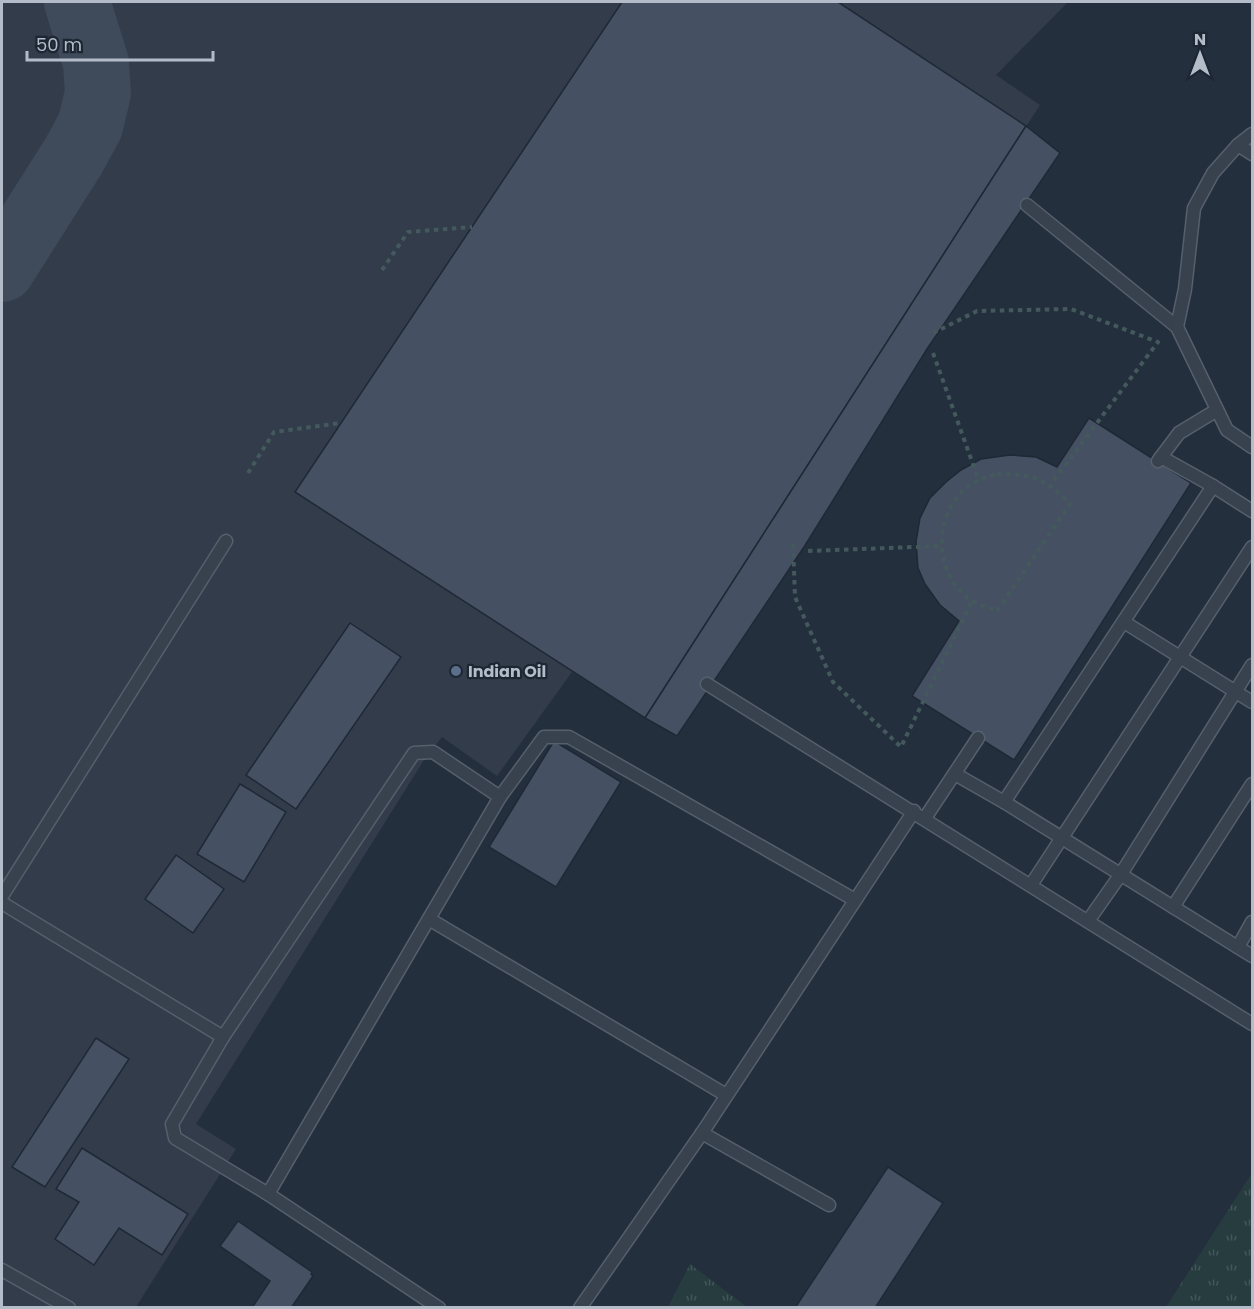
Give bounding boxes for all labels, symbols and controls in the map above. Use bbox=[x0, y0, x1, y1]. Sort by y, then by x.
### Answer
scale bar bbox=[27, 24, 213, 62]
north arrow bbox=[1170, 24, 1230, 84]
text: N bbox=[1194, 28, 1206, 51]
text: 50 m bbox=[36, 32, 82, 57]
place label: Indian Oil bbox=[468, 660, 546, 683]
marker: Indian Oil bbox=[449, 664, 463, 678]

